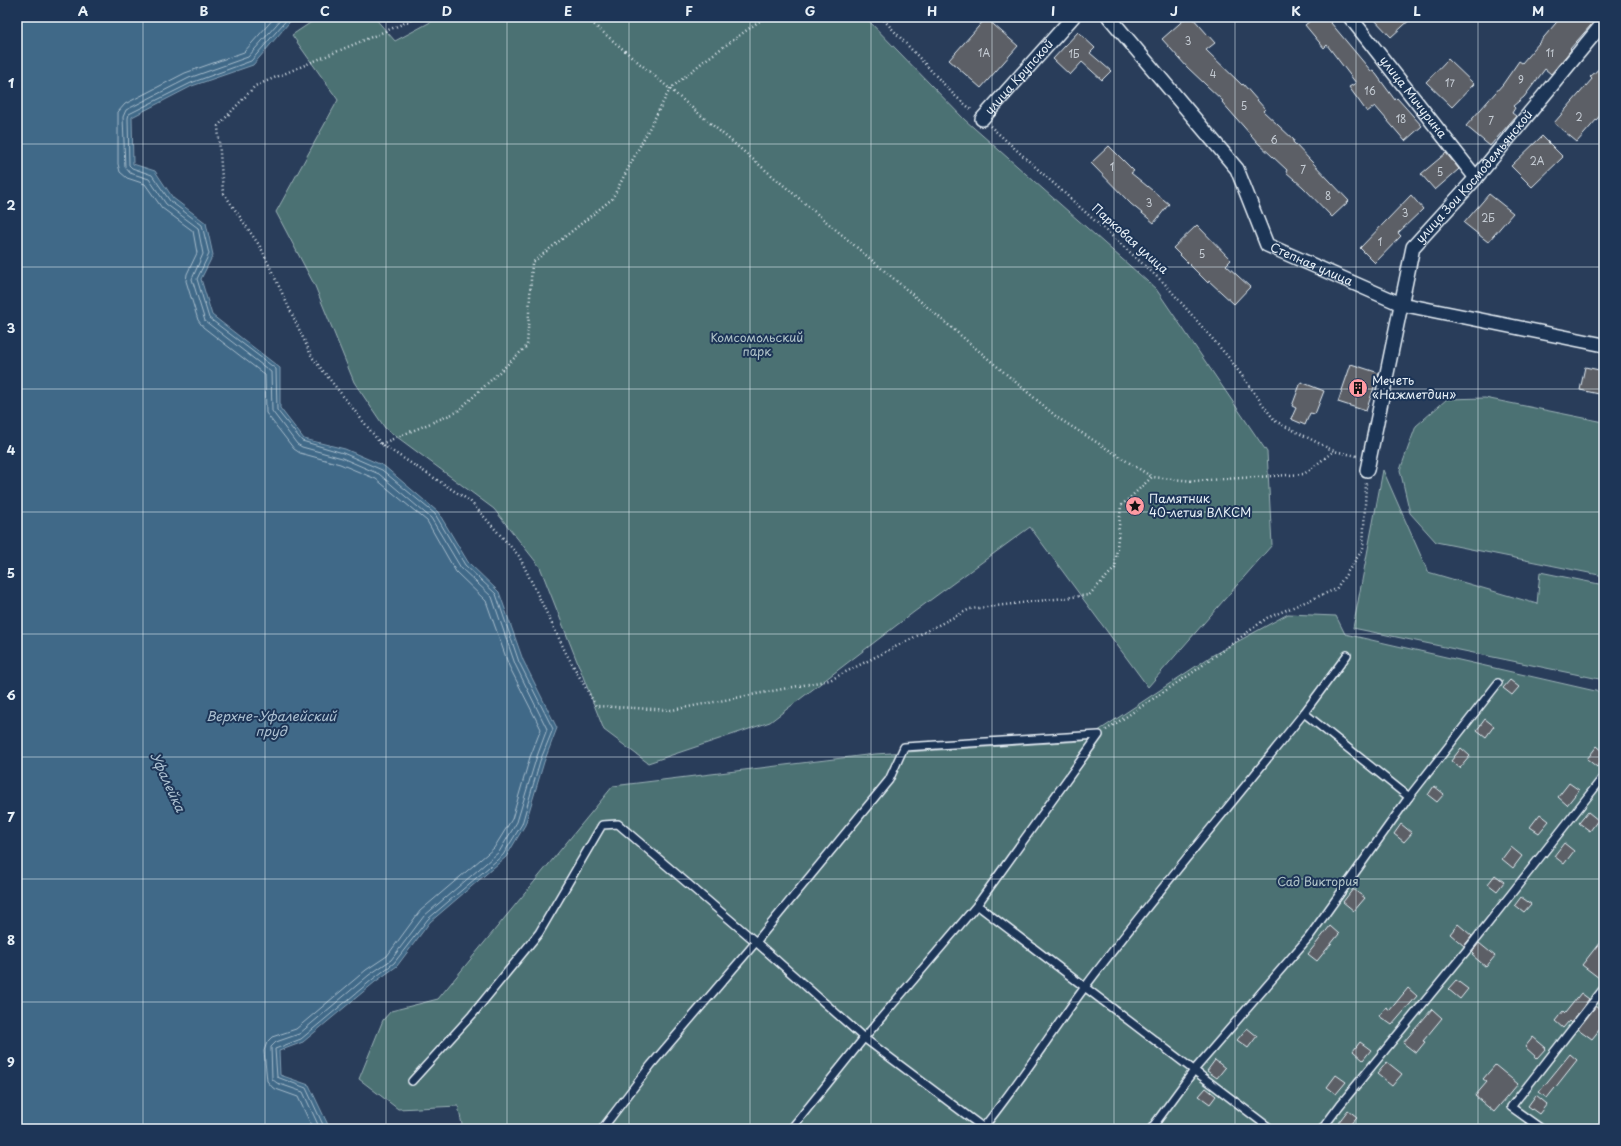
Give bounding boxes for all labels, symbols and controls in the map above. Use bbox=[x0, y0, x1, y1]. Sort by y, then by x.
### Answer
text: A bbox=[78, 1, 88, 20]
text: B bbox=[200, 1, 209, 20]
text: C bbox=[320, 1, 330, 20]
text: D bbox=[442, 1, 452, 20]
text: E bbox=[564, 1, 572, 20]
text: F bbox=[685, 1, 693, 20]
text: G bbox=[805, 1, 815, 20]
text: H bbox=[927, 1, 937, 20]
text: I bbox=[1051, 1, 1055, 20]
text: J bbox=[1170, 1, 1178, 20]
text: K bbox=[1291, 1, 1301, 20]
text: L bbox=[1413, 1, 1421, 20]
text: M bbox=[1532, 1, 1544, 20]
house number: 3 bbox=[1185, 33, 1191, 48]
street label: улица Крупской bbox=[980, 35, 1057, 118]
house number: 1А bbox=[978, 45, 990, 60]
house number: 11 bbox=[1546, 45, 1554, 60]
house number: 1Б bbox=[1069, 46, 1080, 61]
street label: улица Мичурина bbox=[1376, 52, 1452, 142]
house number: 4 bbox=[1210, 66, 1217, 81]
house number: 9 bbox=[1518, 72, 1524, 87]
text: 1 bbox=[8, 73, 14, 92]
house number: 17 bbox=[1445, 75, 1456, 90]
house number: 16 bbox=[1364, 83, 1376, 98]
house number: 5 bbox=[1241, 98, 1247, 113]
street label: улица Зои Космодемьянской bbox=[1411, 106, 1536, 247]
house number: 2 bbox=[1575, 109, 1583, 124]
house number: 18 bbox=[1396, 111, 1406, 126]
house number: 7 bbox=[1488, 113, 1494, 128]
house number: 6 bbox=[1270, 132, 1278, 147]
house number: 2А bbox=[1530, 153, 1545, 168]
house number: 1 bbox=[1110, 159, 1114, 174]
house number: 7 bbox=[1300, 162, 1306, 177]
house number: 5 bbox=[1437, 164, 1443, 179]
house number: 8 bbox=[1325, 188, 1331, 203]
text: 2 bbox=[6, 195, 16, 214]
house number: 3 bbox=[1146, 195, 1152, 210]
street label: Парковая улица bbox=[1088, 199, 1173, 278]
house number: 3 bbox=[1402, 205, 1408, 220]
house number: 2Б bbox=[1481, 210, 1495, 225]
house number: 1 bbox=[1378, 234, 1382, 249]
street label: Степная улица bbox=[1268, 238, 1357, 290]
house number: 5 bbox=[1199, 246, 1205, 261]
text: 3 bbox=[7, 318, 16, 337]
park label: Комсомольский парк bbox=[711, 328, 803, 360]
place label: Мечеть «Нажметдин» bbox=[1372, 371, 1456, 403]
building icon: Мечеть «Нажметдин» bbox=[1347, 377, 1369, 399]
text: 4 bbox=[7, 440, 16, 459]
place label: Памятник 40-летия ВЛКСМ bbox=[1149, 489, 1251, 521]
place icon: Памятник 40-летия ВЛКСМ bbox=[1124, 495, 1146, 517]
text: 5 bbox=[7, 563, 15, 582]
text: 6 bbox=[6, 685, 16, 704]
water label: Верхне-Уфалейский пруд bbox=[206, 706, 338, 740]
water label: Уфалейка bbox=[146, 749, 191, 816]
text: 7 bbox=[7, 807, 15, 826]
park label: Сад Виктория bbox=[1277, 872, 1359, 890]
text: 8 bbox=[7, 930, 15, 949]
text: 9 bbox=[7, 1052, 15, 1071]

